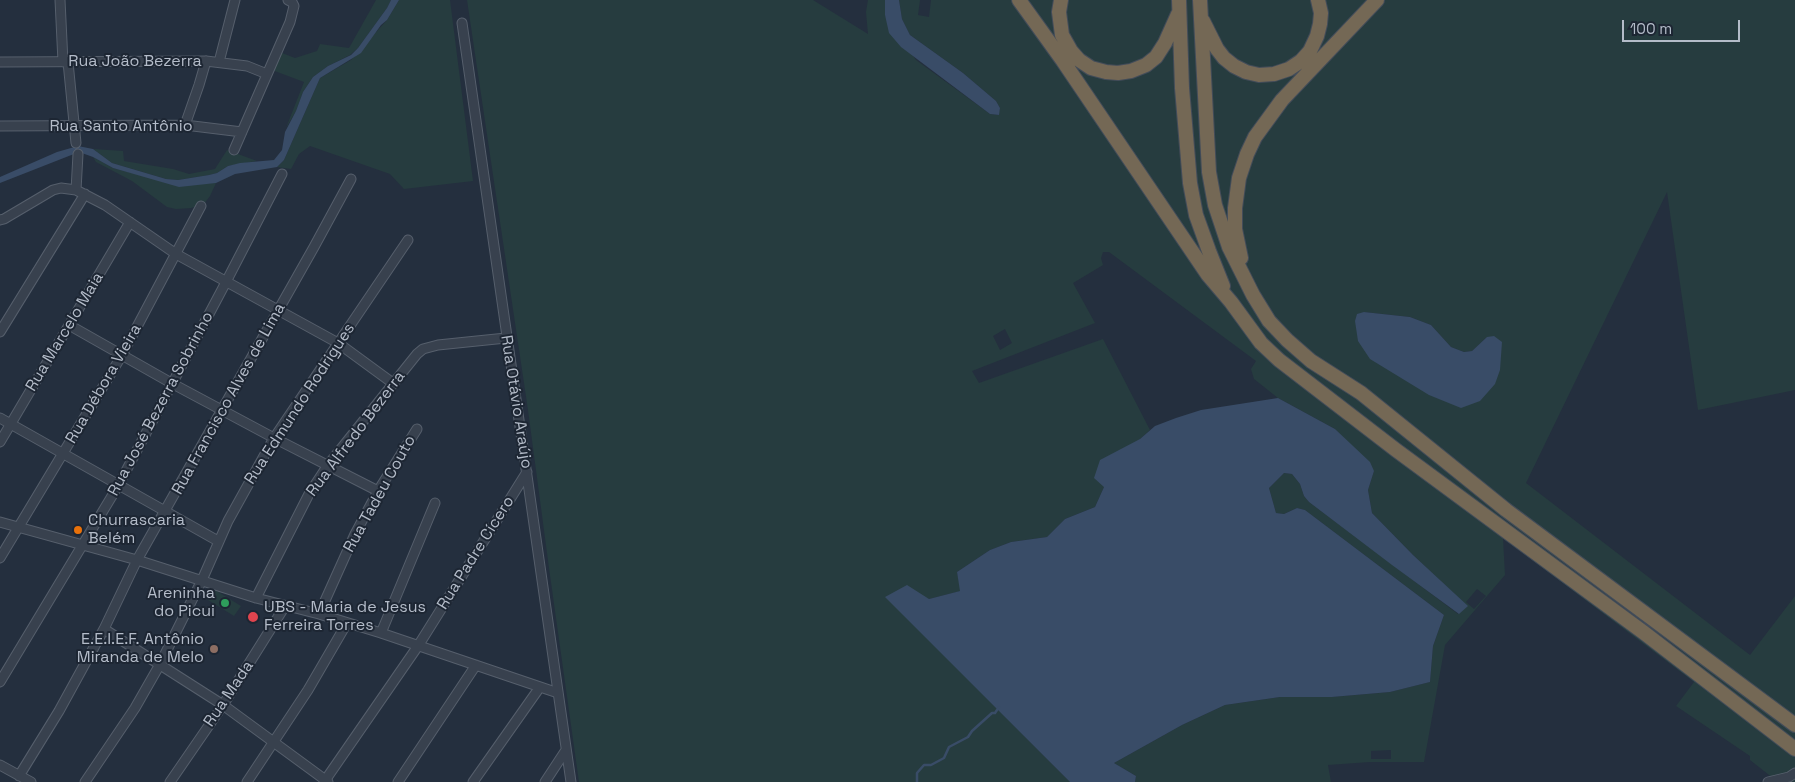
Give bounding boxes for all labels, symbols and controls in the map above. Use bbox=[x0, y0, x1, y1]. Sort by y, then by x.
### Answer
scale bar bbox=[1625, 10, 1742, 42]
text: 100 m bbox=[1630, 19, 1672, 38]
street label: Rua João Bezerra bbox=[68, 52, 202, 72]
street label: Rua Santo Antônio bbox=[49, 117, 193, 137]
street label: Rua Marcelo Maia bbox=[22, 269, 108, 395]
street label: Rua Francisco Alves de Lima bbox=[168, 300, 290, 498]
street label: Rua José Bezerra Sobrinho bbox=[104, 309, 218, 499]
street label: Rua Edmundo Rodrigues bbox=[241, 320, 359, 488]
street label: Rua Débora Vieira bbox=[62, 321, 146, 447]
street label: Rua Otávio Araújo bbox=[496, 334, 536, 470]
street label: Rua Alfredo Bezerra bbox=[303, 368, 409, 500]
street label: Rua Tadeu Couto bbox=[340, 432, 420, 556]
street label: Rua Padre Cícero bbox=[433, 493, 519, 613]
place label: Churrascaria Belém bbox=[88, 511, 185, 549]
marker: Churrascaria Belém bbox=[72, 524, 84, 536]
place label: Areninha do Picui bbox=[147, 584, 215, 622]
marker: Areninha do Picui bbox=[219, 597, 231, 609]
place label: UBS - Maria de Jesus Ferreira Torres bbox=[264, 598, 426, 636]
marker: UBS - Maria de Jesus Ferreira Torres bbox=[246, 610, 260, 624]
place label: E.E.I.E.F. Antônio Miranda de Melo bbox=[77, 630, 204, 668]
marker: E.E.I.E.F. Antônio Miranda de Melo bbox=[208, 643, 220, 655]
street label: Rua Mada bbox=[200, 657, 258, 731]

